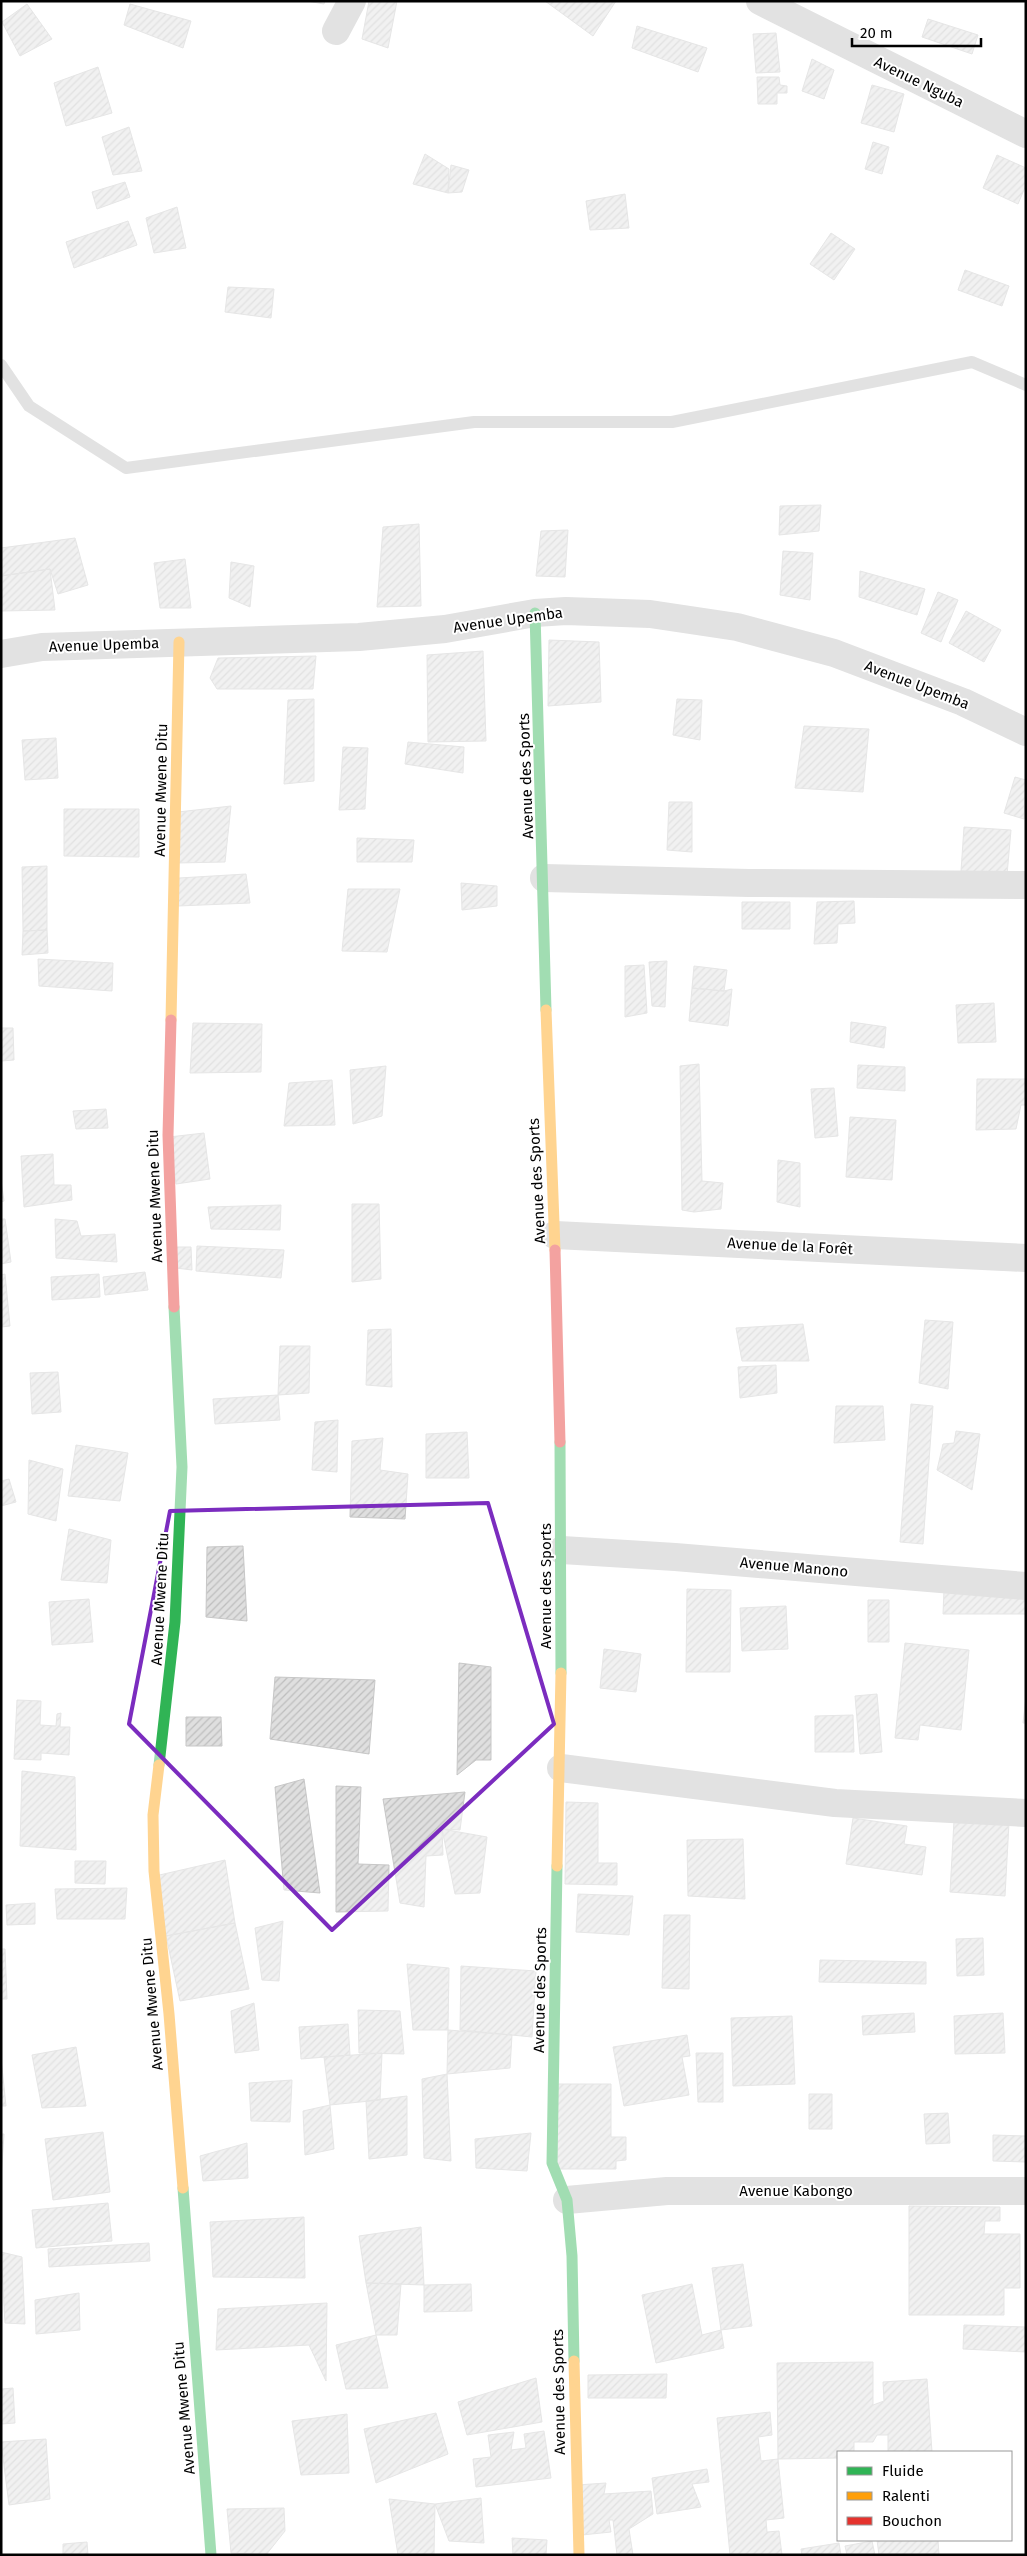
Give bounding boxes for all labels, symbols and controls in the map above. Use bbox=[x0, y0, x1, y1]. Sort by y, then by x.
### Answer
scale bar bbox=[852, 15, 981, 47]
text: 20 m bbox=[860, 24, 893, 42]
street label: Avenue Nguba bbox=[871, 53, 967, 111]
street label: Avenue Upemba bbox=[452, 603, 564, 637]
street label: Avenue Upemba bbox=[48, 634, 160, 656]
street label: Avenue Upemba bbox=[862, 657, 972, 713]
street label: Avenue des Sports bbox=[515, 713, 537, 839]
street label: Avenue Mwene Ditu bbox=[151, 723, 171, 857]
street label: Avenue des Sports bbox=[525, 1118, 549, 1244]
street label: Avenue Mwene Ditu bbox=[144, 1129, 166, 1263]
street label: Avenue de la Forêt bbox=[727, 1234, 854, 1258]
street label: Avenue des Sports bbox=[537, 1523, 555, 1649]
street label: Avenue Mwene Ditu bbox=[148, 1532, 172, 1666]
street label: Avenue Manono bbox=[739, 1553, 849, 1581]
street label: Avenue des Sports bbox=[530, 1927, 550, 2053]
street label: Avenue Mwene Ditu bbox=[137, 1937, 167, 2071]
street label: Avenue Kabongo bbox=[739, 2182, 853, 2200]
street label: Avenue des Sports bbox=[549, 2329, 569, 2455]
street label: Avenue Mwene Ditu bbox=[169, 2341, 199, 2475]
legend bbox=[837, 2451, 1012, 2541]
text: Fluide bbox=[882, 2462, 924, 2480]
text: Ralenti bbox=[882, 2487, 930, 2505]
text: Bouchon bbox=[882, 2512, 942, 2530]

